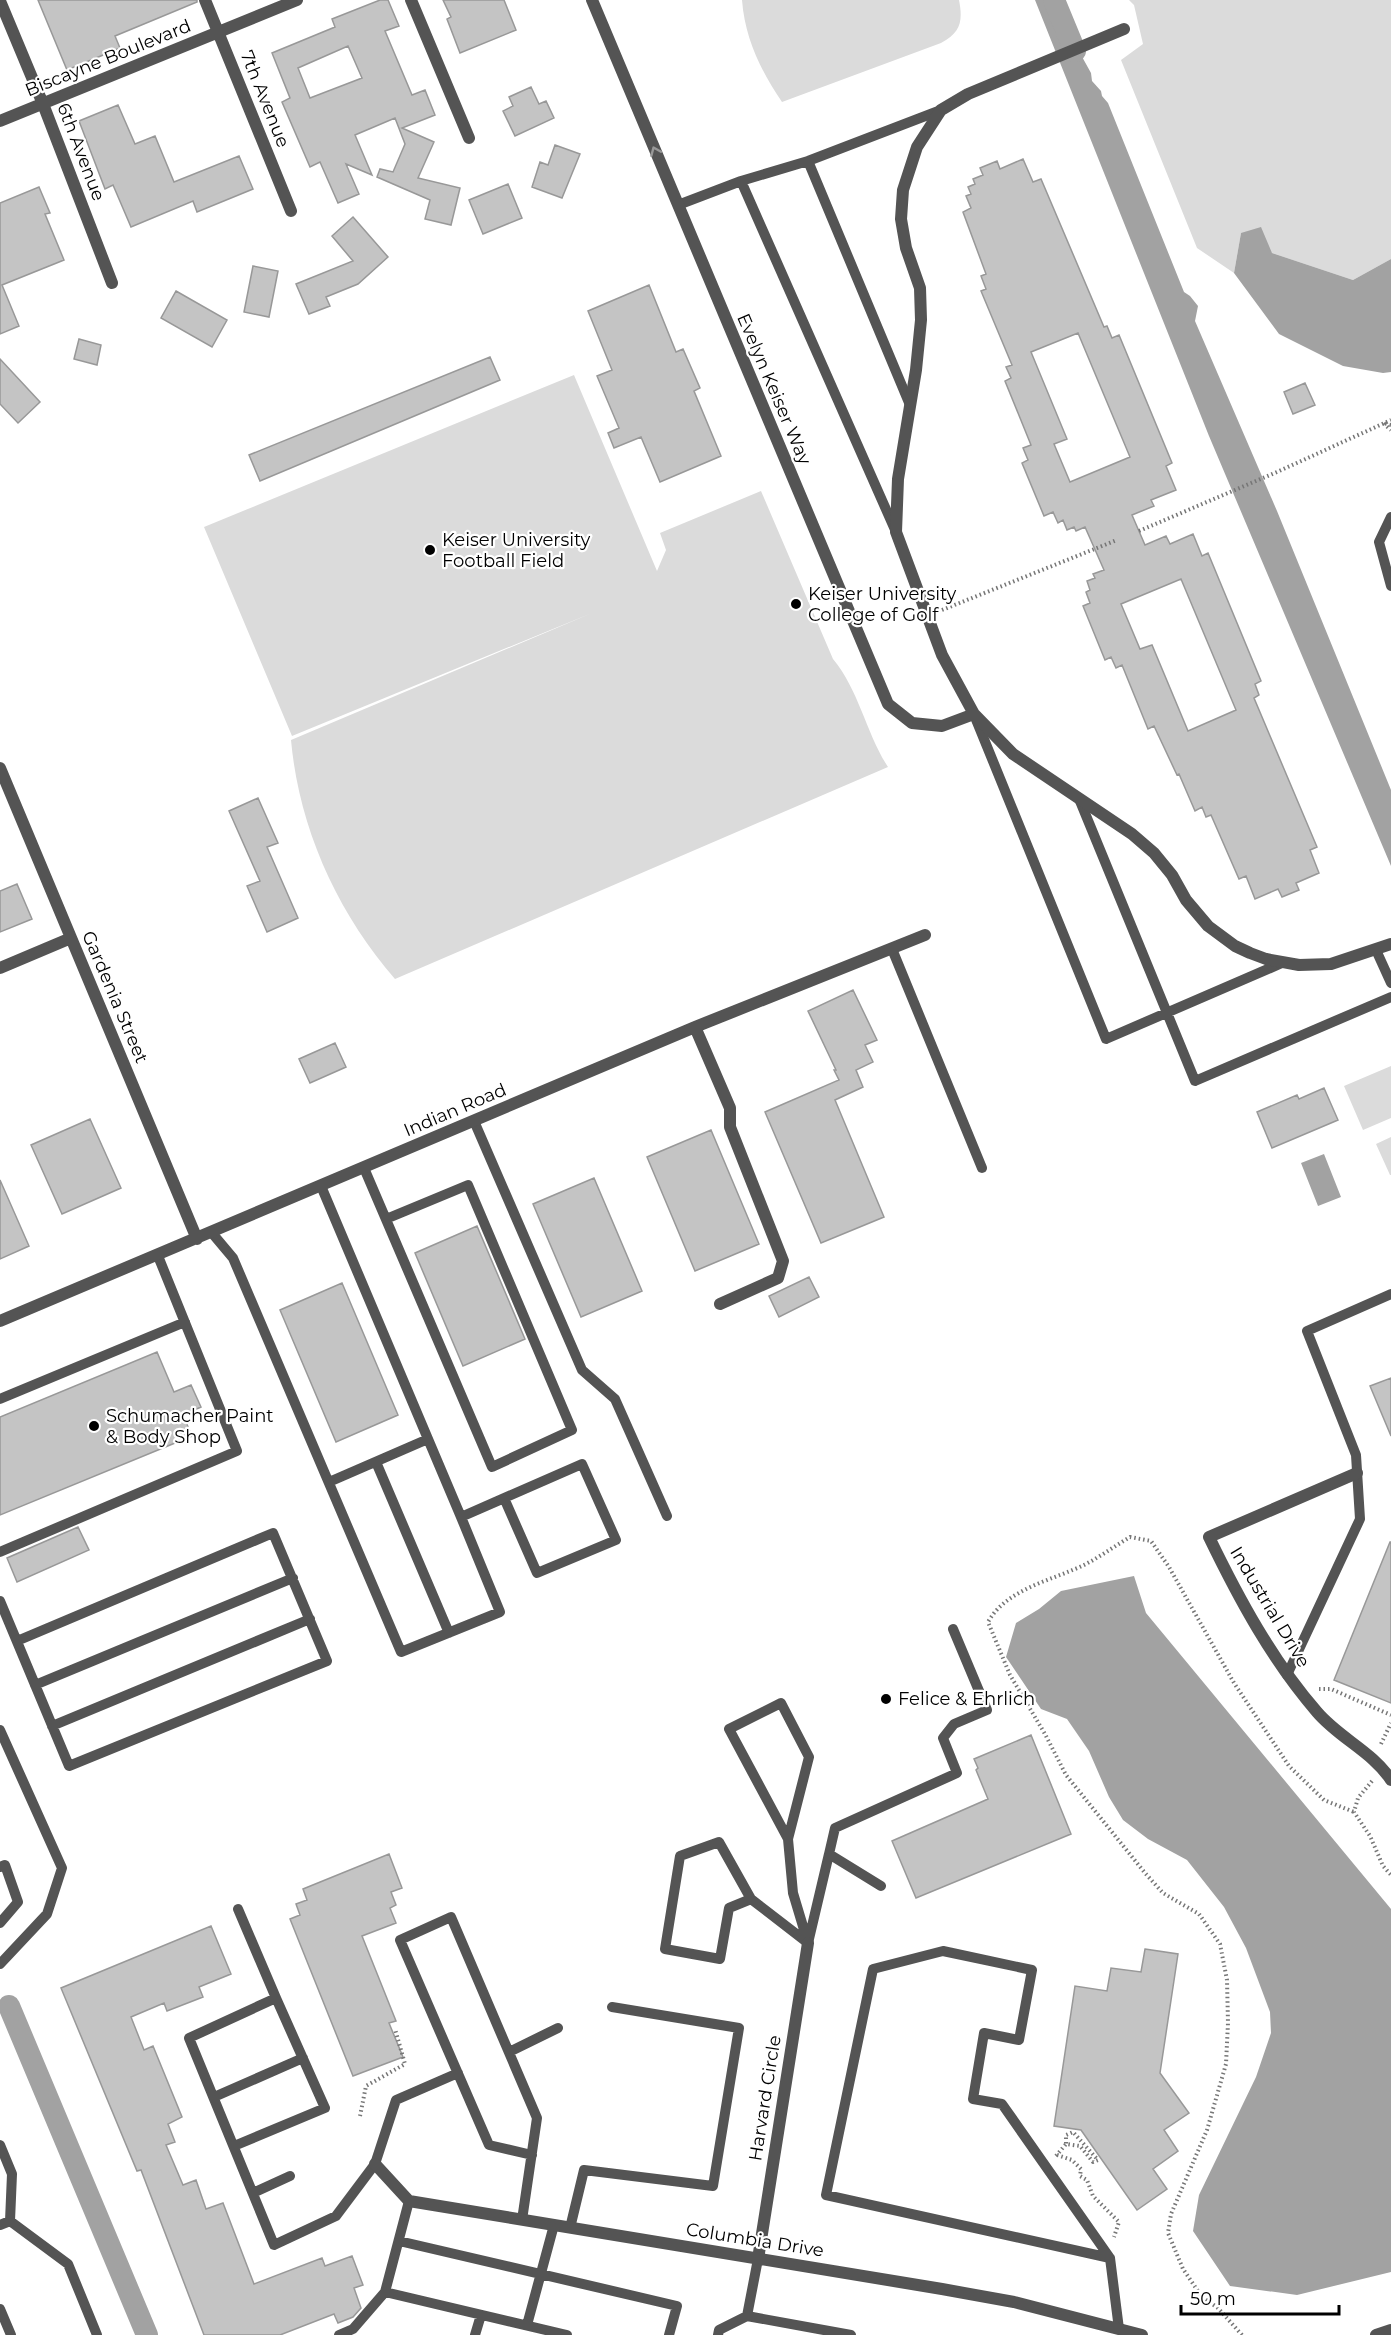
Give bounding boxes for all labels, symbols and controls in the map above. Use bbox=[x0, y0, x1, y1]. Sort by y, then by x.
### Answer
street label: Biscayne Boulevard bbox=[22, 15, 194, 101]
street label: 7th Avenue bbox=[236, 47, 294, 151]
street label: 6th Avenue bbox=[52, 100, 110, 204]
one-way arrow bbox=[650, 147, 662, 158]
street label: Evelyn Keiser Way bbox=[732, 310, 816, 468]
place label: Keiser University Football Field bbox=[442, 529, 591, 572]
marker: Keiser University Football Field bbox=[423, 543, 437, 557]
place label: Keiser University College of Golf bbox=[808, 583, 957, 626]
marker: Keiser University College of Golf bbox=[789, 597, 803, 611]
street label: Gardenia Street bbox=[77, 928, 153, 1066]
street label: Indian Road bbox=[400, 1079, 510, 1141]
place label: Schumacher Paint & Body Shop bbox=[106, 1405, 274, 1448]
marker: Schumacher Paint & Body Shop bbox=[87, 1419, 101, 1433]
street label: Industrial Drive bbox=[1225, 1543, 1315, 1672]
place label: Felice & Ehrlich bbox=[898, 1688, 1035, 1710]
marker: Felice & Ehrlich bbox=[879, 1692, 893, 1706]
street label: Harvard Circle bbox=[744, 2033, 786, 2162]
street label: Columbia Drive bbox=[685, 2218, 826, 2262]
scale bar bbox=[1181, 2278, 1338, 2316]
text: 50 m bbox=[1190, 2288, 1236, 2310]

